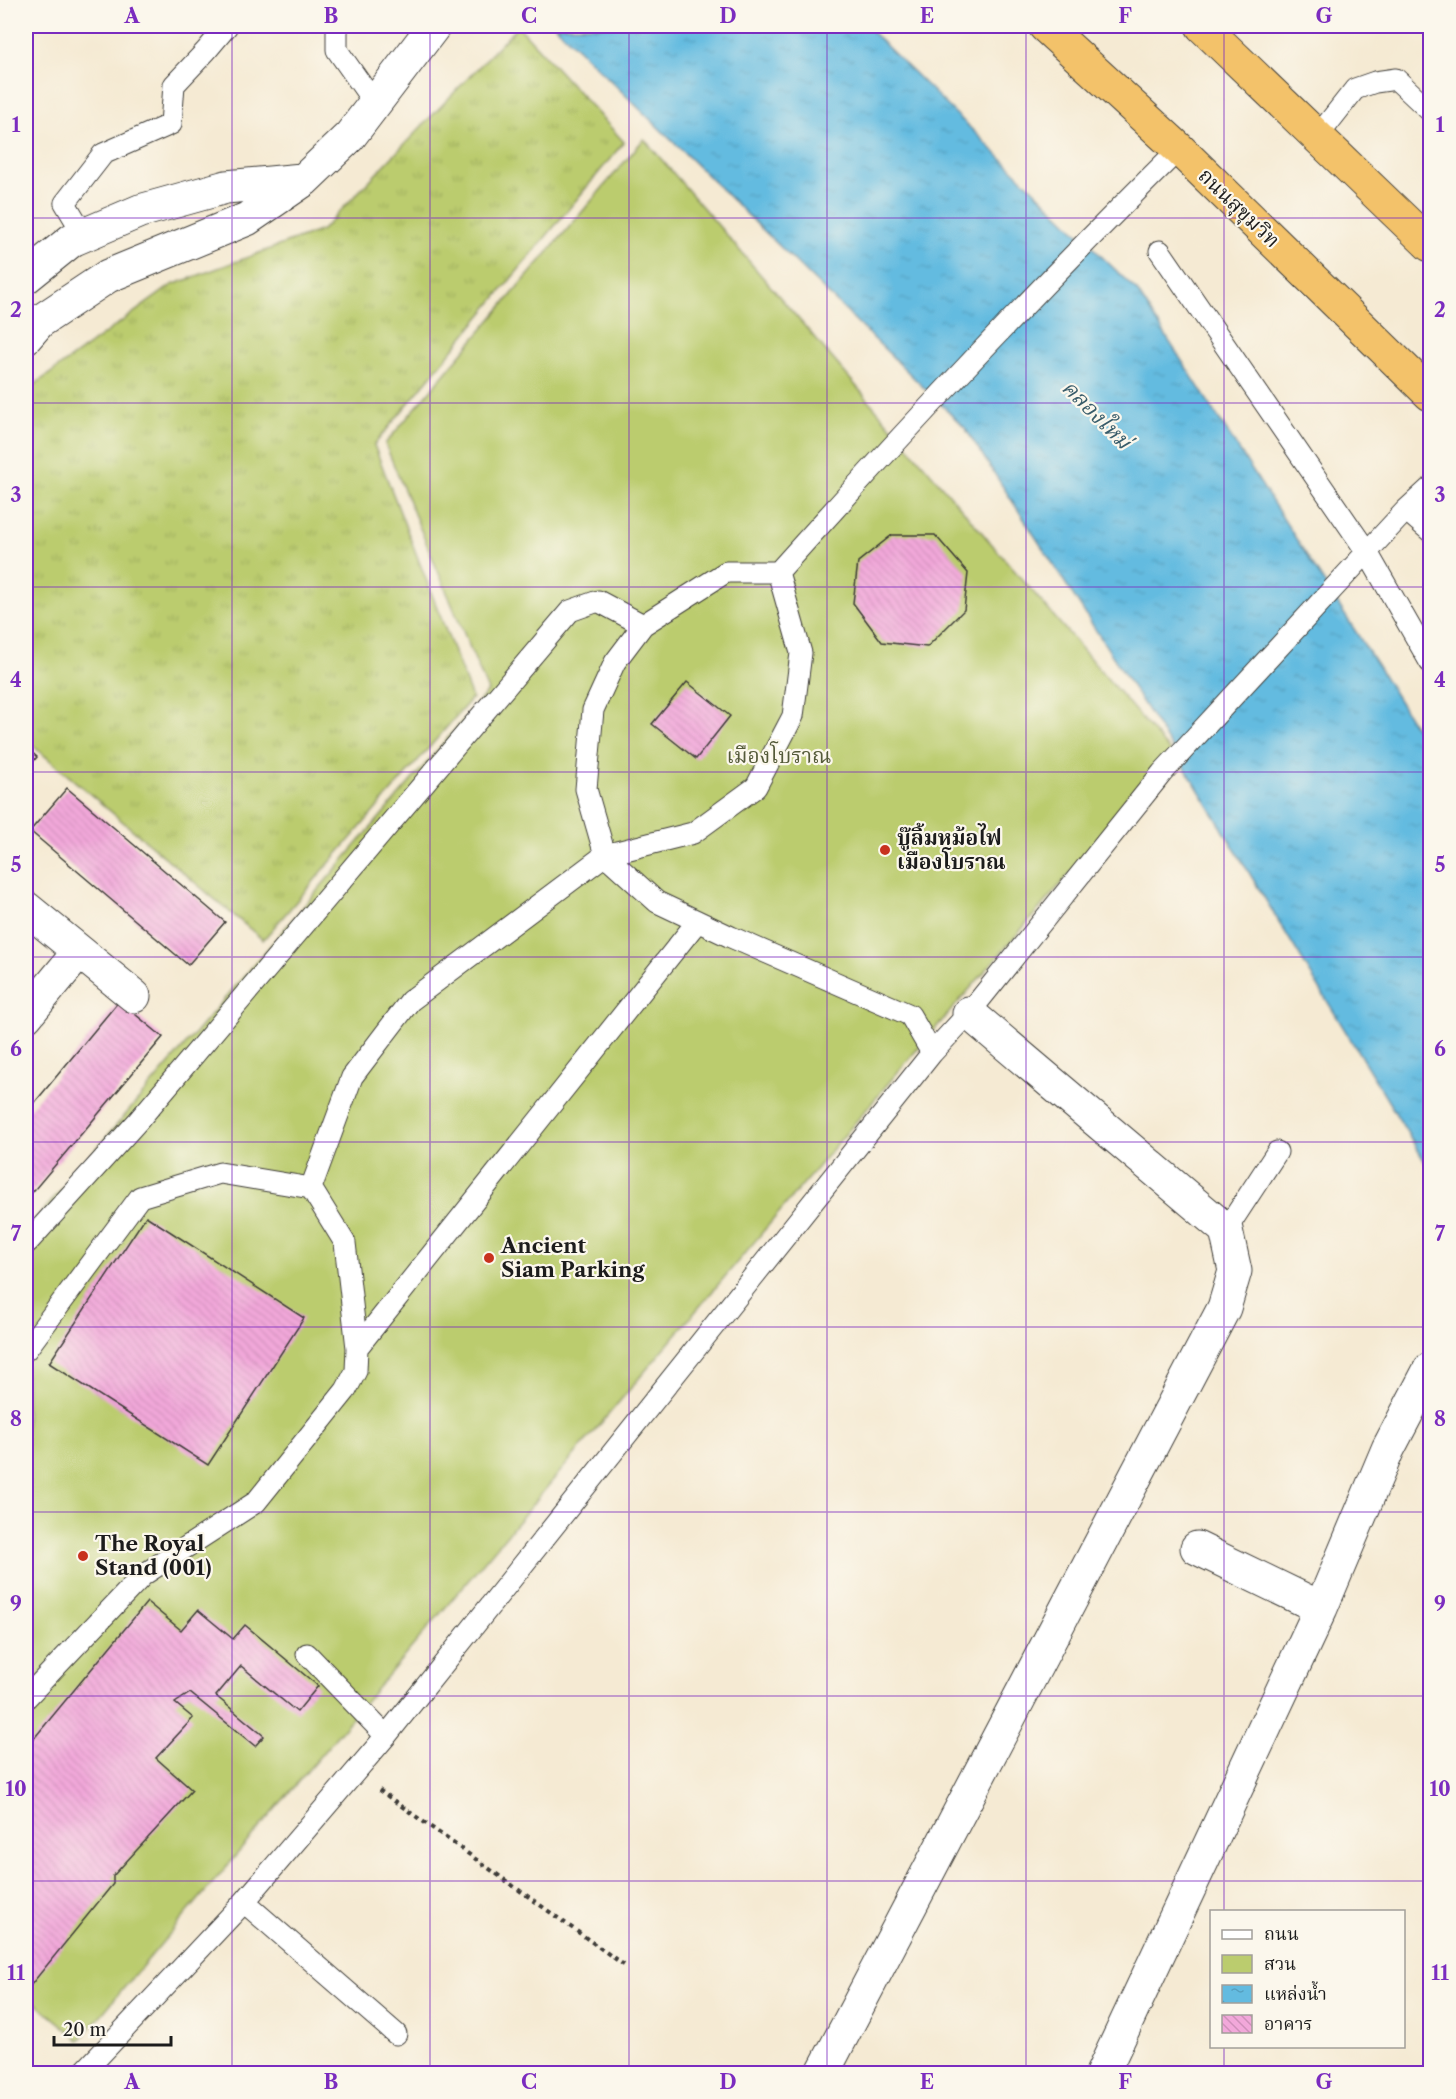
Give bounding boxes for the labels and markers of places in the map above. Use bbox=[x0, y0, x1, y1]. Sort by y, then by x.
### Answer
place label: บู๊ลิ้มหม้อไฟ เมืองโบราณ bbox=[897, 822, 1006, 874]
marker: บู๊ลิ้มหม้อไฟ เมืองโบราณ bbox=[878, 843, 892, 857]
place label: Ancient Siam Parking bbox=[500, 1233, 645, 1282]
marker: Ancient Siam Parking bbox=[482, 1251, 496, 1265]
place label: The Royal Stand (001) bbox=[95, 1531, 212, 1580]
marker: The Royal Stand (001) bbox=[76, 1549, 90, 1563]

